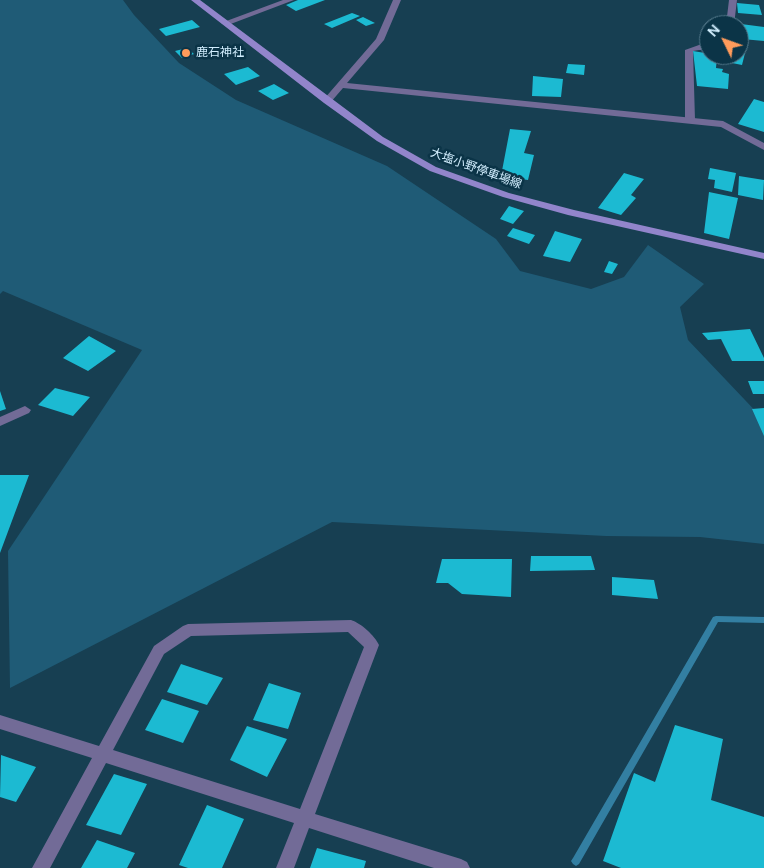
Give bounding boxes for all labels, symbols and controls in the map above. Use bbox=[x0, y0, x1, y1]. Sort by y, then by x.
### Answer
north arrow bbox=[699, 15, 749, 65]
text: N bbox=[703, 21, 724, 40]
place label: 鹿石神社 bbox=[196, 46, 244, 60]
marker: 鹿石神社 bbox=[180, 47, 192, 59]
street label: 大塩小野停車場線 bbox=[428, 146, 524, 192]

